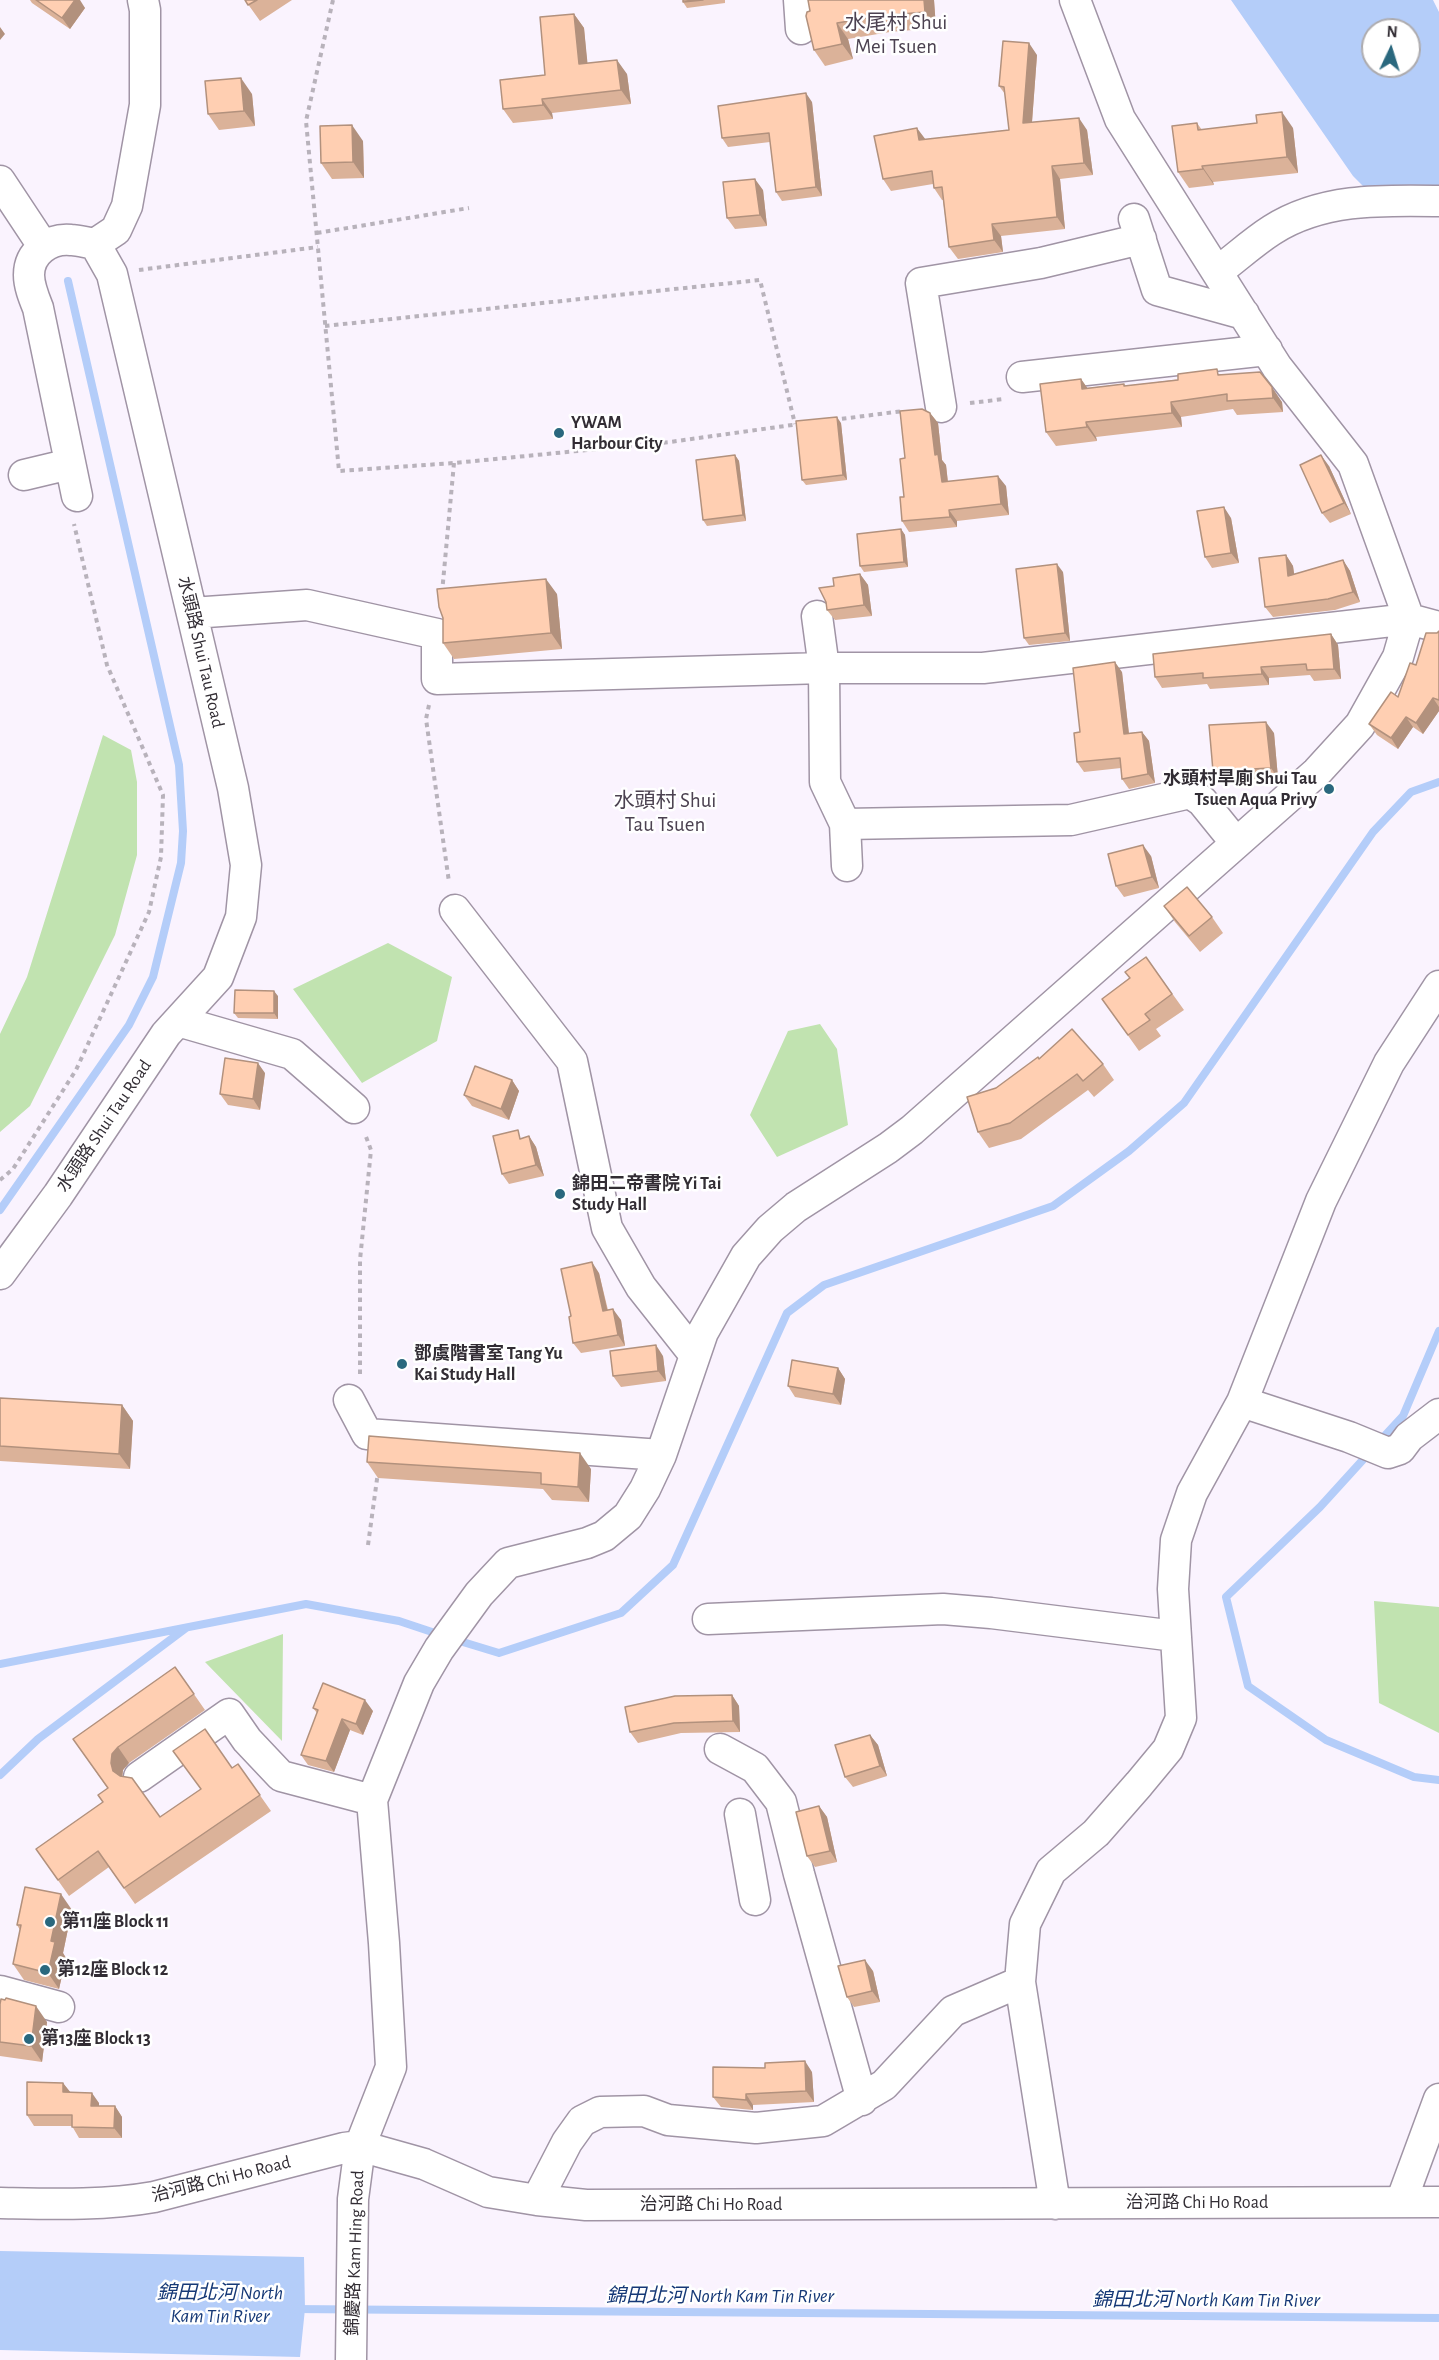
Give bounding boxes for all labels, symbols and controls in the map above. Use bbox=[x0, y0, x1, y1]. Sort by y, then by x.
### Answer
district label: 水尾村 Shui Mei Tsuen bbox=[845, 10, 947, 60]
north arrow bbox=[1361, 18, 1421, 78]
text: N bbox=[1386, 24, 1398, 40]
place label: YWAM Harbour City bbox=[571, 412, 663, 454]
marker: YWAM Harbour City bbox=[552, 426, 566, 440]
street label: 水頭路 Shui Tau Road bbox=[173, 574, 229, 730]
place label: 水頭村旱廁 Shui Tau Tsuen Aqua Privy bbox=[1163, 768, 1317, 810]
marker: 水頭村旱廁 Shui Tau Tsuen Aqua Privy bbox=[1322, 782, 1336, 796]
district label: 水頭村 Shui Tau Tsuen bbox=[614, 788, 716, 838]
street label: 水頭路 Shui Tau Road bbox=[52, 1056, 156, 1196]
place label: 錦田二帝書院 Yi Tai Study Hall bbox=[572, 1173, 721, 1216]
marker: 錦田二帝書院 Yi Tai Study Hall bbox=[553, 1187, 567, 1201]
place label: 鄧虞階書室 Tang Yu Kai Study Hall bbox=[414, 1343, 563, 1386]
marker: 鄧虞階書室 Tang Yu Kai Study Hall bbox=[395, 1357, 409, 1371]
place label: 第11座 Block 11 bbox=[62, 1911, 169, 1933]
marker: 第11座 Block 11 bbox=[43, 1915, 57, 1929]
place label: 第12座 Block 12 bbox=[57, 1959, 168, 1981]
marker: 第12座 Block 12 bbox=[38, 1963, 52, 1977]
place label: 第13座 Block 13 bbox=[41, 2028, 151, 2050]
marker: 第13座 Block 13 bbox=[22, 2032, 36, 2046]
street label: 治河路 Chi Ho Road bbox=[149, 2151, 293, 2207]
street label: 錦慶路 Kam Hing Road bbox=[341, 2170, 369, 2336]
street label: 治河路 Chi Ho Road bbox=[1126, 2192, 1268, 2214]
street label: 治河路 Chi Ho Road bbox=[640, 2194, 782, 2216]
water label: 錦田北河 North Kam Tin River bbox=[157, 2281, 283, 2328]
water label: 錦田北河 North Kam Tin River bbox=[606, 2284, 834, 2308]
water label: 錦田北河 North Kam Tin River bbox=[1092, 2288, 1320, 2312]

